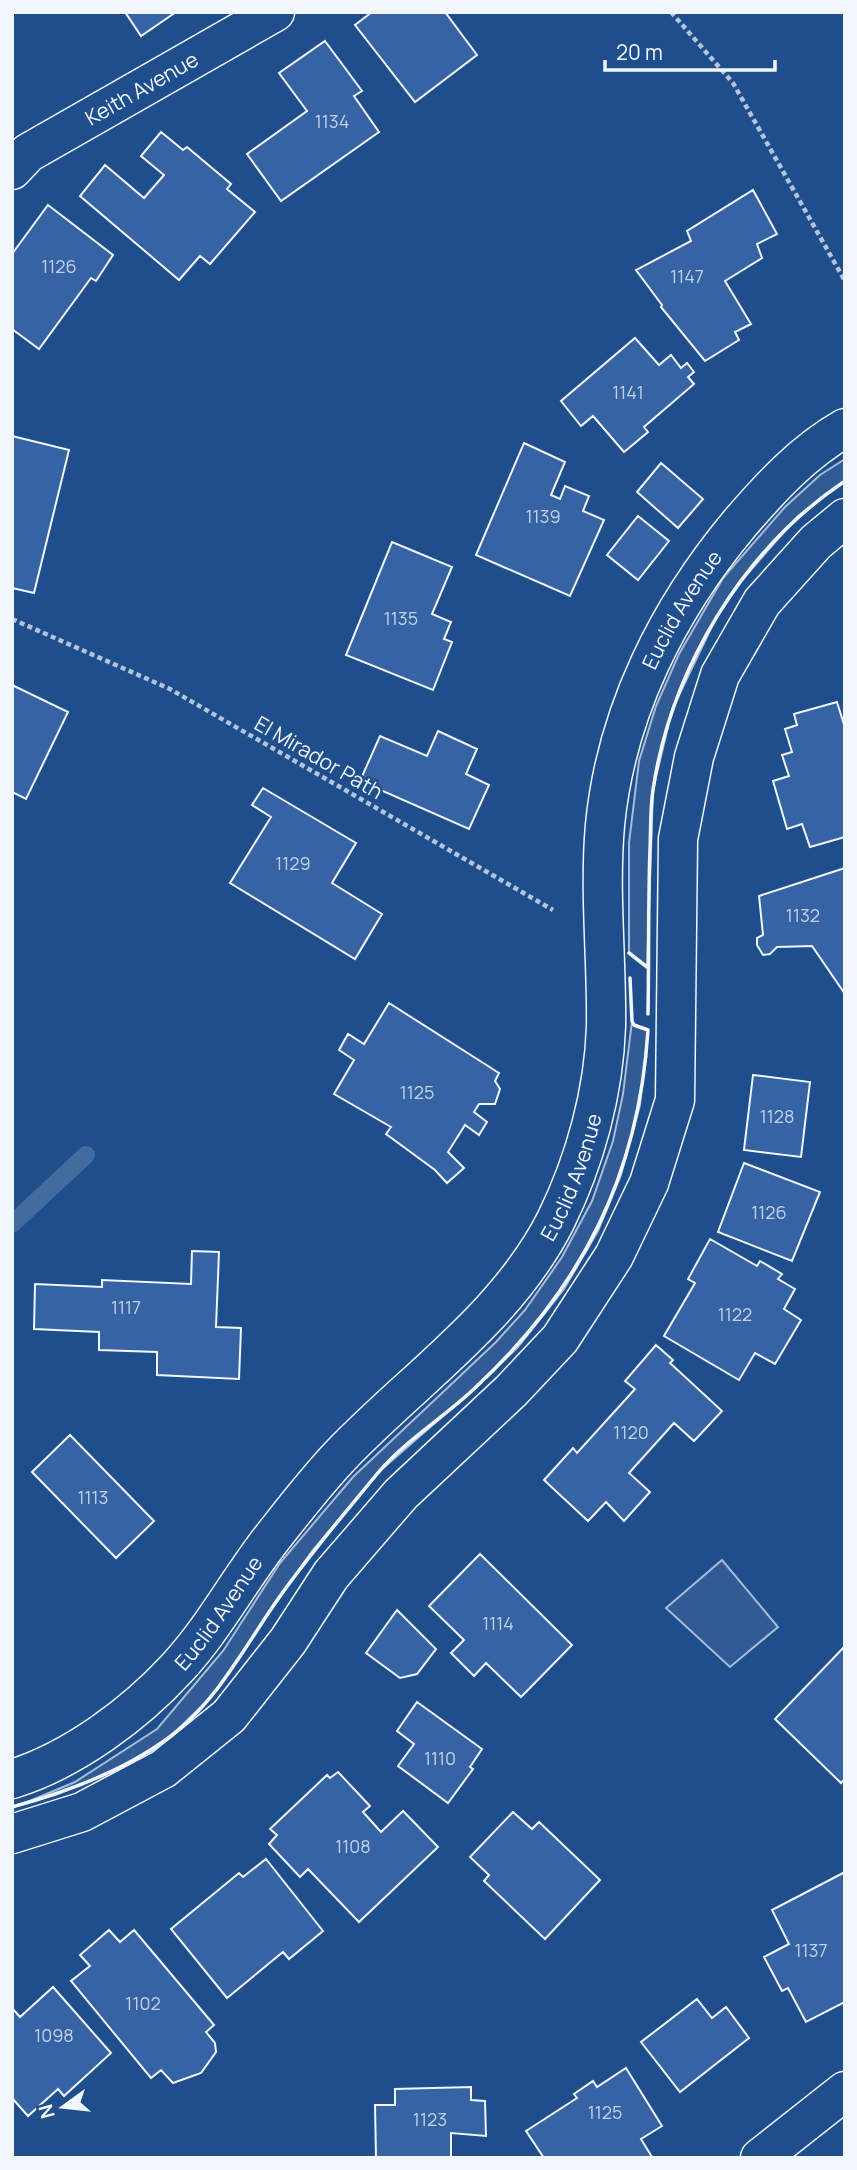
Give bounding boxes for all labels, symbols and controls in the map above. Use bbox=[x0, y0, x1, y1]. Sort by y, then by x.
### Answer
scale bar bbox=[605, 28, 775, 72]
text: 20 m bbox=[616, 38, 663, 66]
street label: Keith Avenue bbox=[80, 45, 203, 132]
house number: 1134 bbox=[315, 109, 349, 133]
house number: 1126 bbox=[41, 254, 77, 278]
house number: 1147 bbox=[670, 264, 704, 288]
house number: 1141 bbox=[612, 380, 644, 404]
house number: 1139 bbox=[525, 504, 561, 528]
street label: Euclid Avenue bbox=[635, 544, 728, 674]
house number: 1135 bbox=[384, 606, 418, 630]
street label: El Mirador Path bbox=[250, 709, 388, 805]
house number: 1129 bbox=[275, 851, 311, 875]
house number: 1132 bbox=[786, 903, 820, 927]
house number: 1125 bbox=[400, 1080, 434, 1104]
house number: 1128 bbox=[760, 1104, 794, 1128]
street label: Euclid Avenue bbox=[534, 1111, 608, 1246]
house number: 1126 bbox=[751, 1200, 787, 1224]
house number: 1117 bbox=[111, 1295, 141, 1319]
house number: 1122 bbox=[718, 1302, 752, 1326]
house number: 1120 bbox=[613, 1420, 649, 1444]
house number: 1113 bbox=[77, 1485, 109, 1509]
street label: Euclid Avenue bbox=[168, 1550, 269, 1676]
house number: 1114 bbox=[482, 1611, 514, 1635]
house number: 1110 bbox=[424, 1746, 456, 1770]
house number: 1108 bbox=[335, 1834, 371, 1858]
house number: 1137 bbox=[794, 1938, 828, 1962]
house number: 1102 bbox=[125, 1991, 161, 2015]
house number: 1098 bbox=[34, 2023, 74, 2047]
north arrow bbox=[28, 2072, 98, 2142]
house number: 1125 bbox=[588, 2100, 622, 2124]
text: N bbox=[32, 2101, 61, 2121]
house number: 1123 bbox=[413, 2107, 447, 2131]

